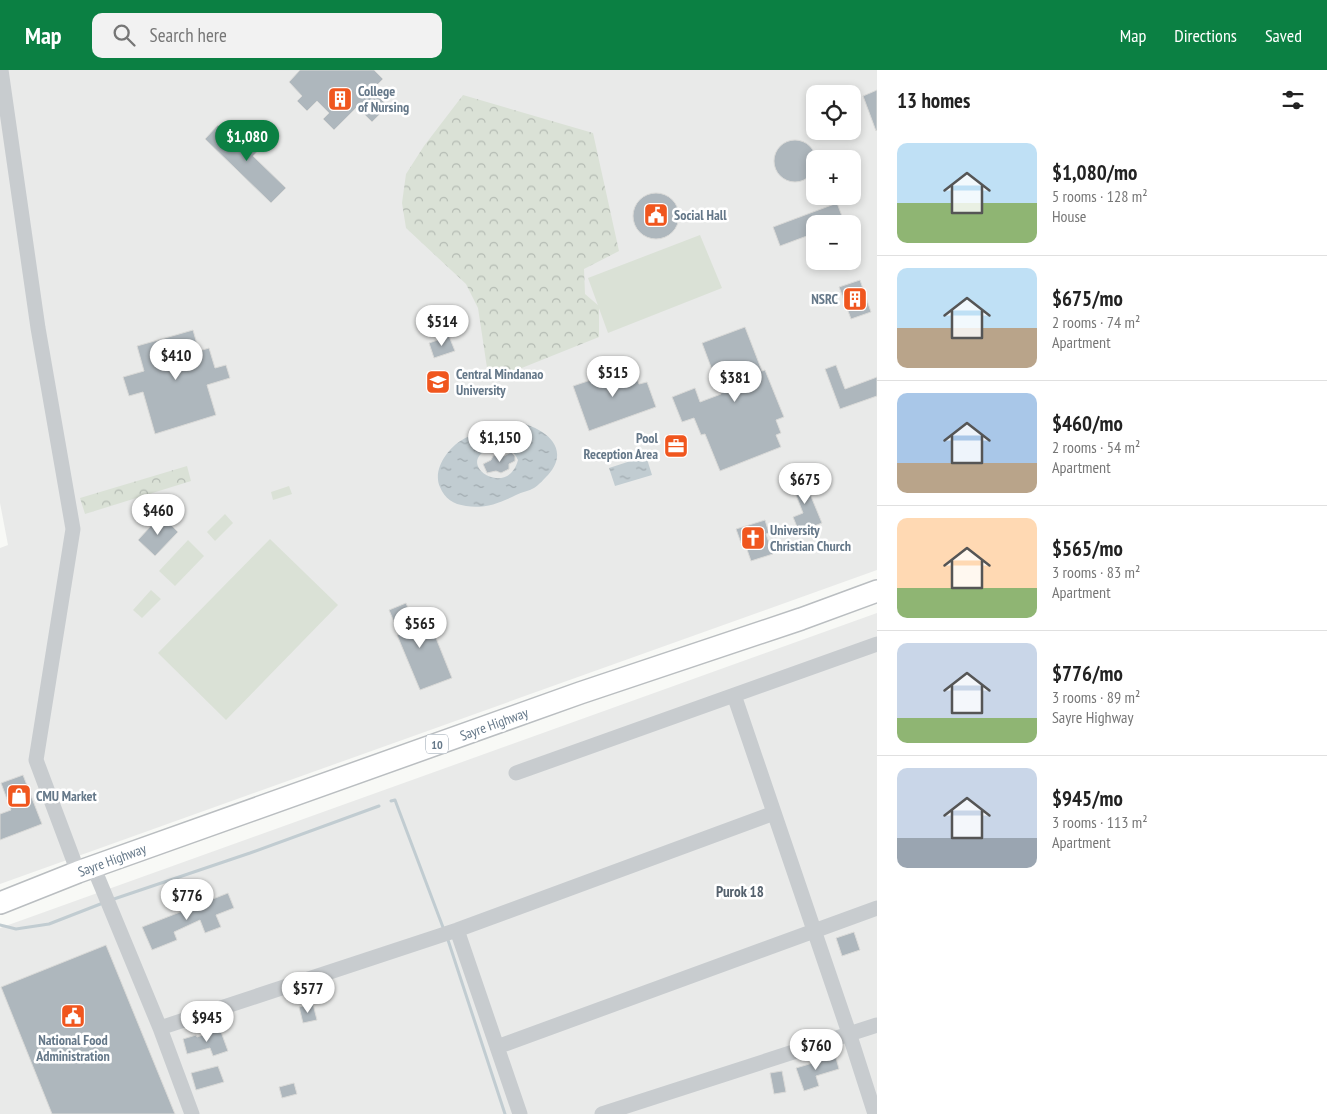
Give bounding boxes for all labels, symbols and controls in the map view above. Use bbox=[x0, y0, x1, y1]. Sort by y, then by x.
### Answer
search box bbox=[92, 13, 442, 58]
text: Map bbox=[25, 20, 62, 51]
icon: search bbox=[110, 21, 138, 49]
text: Search here bbox=[150, 23, 227, 47]
text: Map bbox=[1120, 24, 1146, 47]
text: Directions bbox=[1174, 24, 1237, 47]
text: Saved bbox=[1265, 24, 1302, 47]
place label: College of Nursing bbox=[358, 82, 409, 116]
map controls bbox=[806, 85, 861, 270]
button: locate bbox=[806, 85, 861, 140]
building icon: College of Nursing bbox=[327, 86, 353, 112]
icon: filters bbox=[1279, 86, 1307, 114]
text: 13 homes bbox=[897, 87, 970, 114]
pin: $1,080 bbox=[206, 119, 288, 162]
text: $1,080 bbox=[226, 126, 268, 146]
button: + bbox=[806, 150, 861, 205]
text: $1,080/mo bbox=[1052, 159, 1137, 186]
icon: home bbox=[937, 163, 997, 223]
text: 5 rooms · 128 m² bbox=[1052, 186, 1148, 206]
public building icon: Social Hall bbox=[643, 202, 669, 228]
place label: Social Hall bbox=[674, 206, 727, 224]
text: House bbox=[1052, 206, 1086, 226]
button: − bbox=[806, 215, 861, 270]
text: $675/mo bbox=[1052, 285, 1123, 312]
building icon: NSRC bbox=[842, 286, 868, 312]
icon: home bbox=[937, 288, 997, 348]
place label: NSRC bbox=[811, 290, 839, 308]
pin: $514 bbox=[412, 304, 472, 347]
text: $514 bbox=[427, 311, 457, 331]
text: 2 rooms · 74 m² bbox=[1052, 312, 1140, 332]
text: Apartment bbox=[1052, 332, 1111, 352]
pin: $410 bbox=[146, 338, 206, 381]
text: $410 bbox=[161, 345, 191, 365]
pin: $515 bbox=[583, 356, 643, 398]
pin: $381 bbox=[705, 360, 765, 403]
text: $515 bbox=[598, 362, 628, 382]
place label: Central Mindanao University bbox=[456, 365, 544, 399]
text: $381 bbox=[720, 367, 750, 387]
school or university icon: Central Mindanao University bbox=[425, 369, 451, 395]
text: $460/mo bbox=[1052, 410, 1123, 437]
icon: home bbox=[937, 413, 997, 473]
pin: $1,150 bbox=[459, 420, 541, 463]
text: $1,150 bbox=[479, 427, 521, 447]
place label: Pool Reception Area bbox=[584, 429, 659, 463]
office icon: Pool Reception Area bbox=[663, 433, 689, 459]
text: 2 rooms · 54 m² bbox=[1052, 437, 1140, 457]
text: Apartment bbox=[1052, 457, 1111, 477]
pin: $675 bbox=[775, 462, 835, 505]
text: $675 bbox=[790, 469, 820, 489]
pin: $460 bbox=[128, 494, 188, 536]
text: $460 bbox=[143, 500, 173, 520]
place label: University Christian Church bbox=[770, 521, 851, 555]
church icon: University Christian Church bbox=[740, 525, 766, 551]
text: $565/mo bbox=[1052, 535, 1123, 562]
icon: home bbox=[937, 538, 997, 598]
text: 3 rooms · 83 m² bbox=[1052, 562, 1140, 582]
text: Apartment bbox=[1052, 582, 1111, 602]
pin: $565 bbox=[390, 606, 450, 649]
text: $565 bbox=[405, 613, 435, 633]
text: $776/mo bbox=[1052, 660, 1123, 687]
icon: home bbox=[937, 663, 997, 723]
text: 3 rooms · 89 m² bbox=[1052, 687, 1140, 707]
street label: Sayre Highway bbox=[457, 703, 531, 745]
text: Sayre Highway bbox=[1052, 707, 1134, 727]
road number: 10 bbox=[426, 734, 448, 754]
shop icon: CMU Market bbox=[6, 783, 32, 809]
text: $945/mo bbox=[1052, 785, 1123, 812]
place label: CMU Market bbox=[36, 787, 97, 805]
icon: home bbox=[937, 788, 997, 848]
text: 3 rooms · 113 m² bbox=[1052, 812, 1148, 832]
text: Apartment bbox=[1052, 832, 1111, 852]
street label: Sayre Highway bbox=[75, 839, 149, 881]
pin: $776 bbox=[157, 878, 217, 921]
district label: Purok 18 bbox=[716, 882, 764, 901]
text: $776 bbox=[172, 885, 202, 905]
pin: $577 bbox=[278, 972, 338, 1014]
text: $577 bbox=[293, 978, 323, 998]
pin: $945 bbox=[177, 1000, 237, 1043]
public building icon: National Food Administration bbox=[60, 1003, 86, 1029]
text: $945 bbox=[192, 1007, 222, 1027]
pin: $760 bbox=[786, 1028, 846, 1071]
place label: National Food Administration bbox=[35, 1031, 110, 1065]
text: $760 bbox=[801, 1035, 831, 1055]

